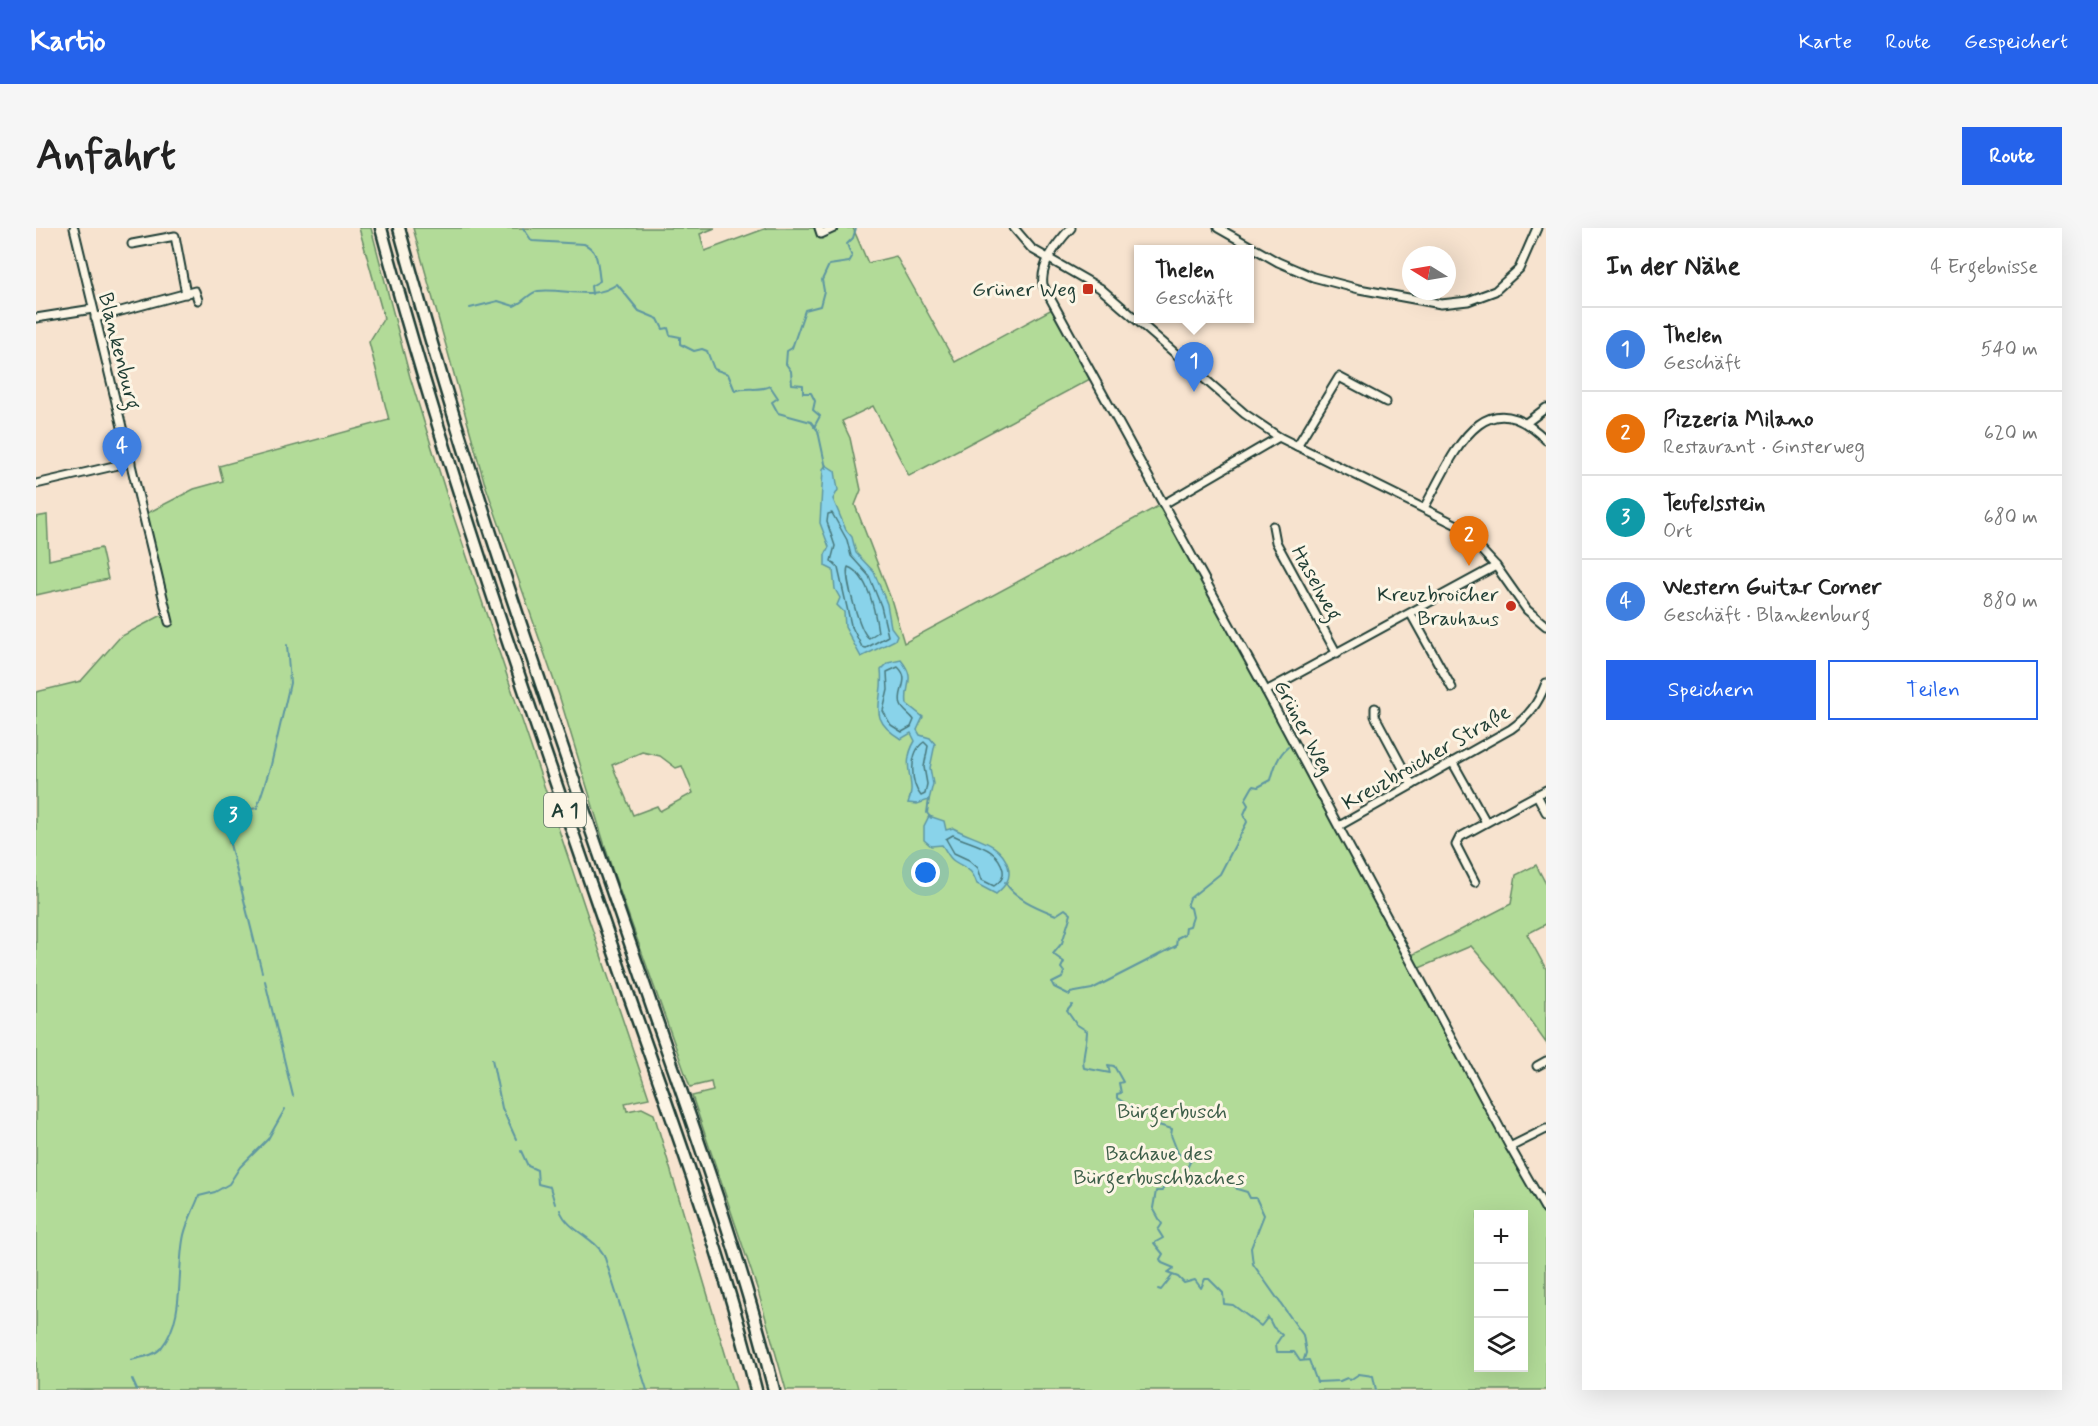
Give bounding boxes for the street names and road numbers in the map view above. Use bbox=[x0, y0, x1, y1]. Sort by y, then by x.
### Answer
street label: Blankenburg bbox=[89, 290, 147, 413]
street label: Haselweg bbox=[1282, 541, 1348, 627]
street label: Grüner Weg bbox=[1266, 675, 1340, 780]
street label: Kreuzbroicher Straße bbox=[1337, 698, 1516, 817]
road number: A 1 bbox=[544, 793, 586, 827]

